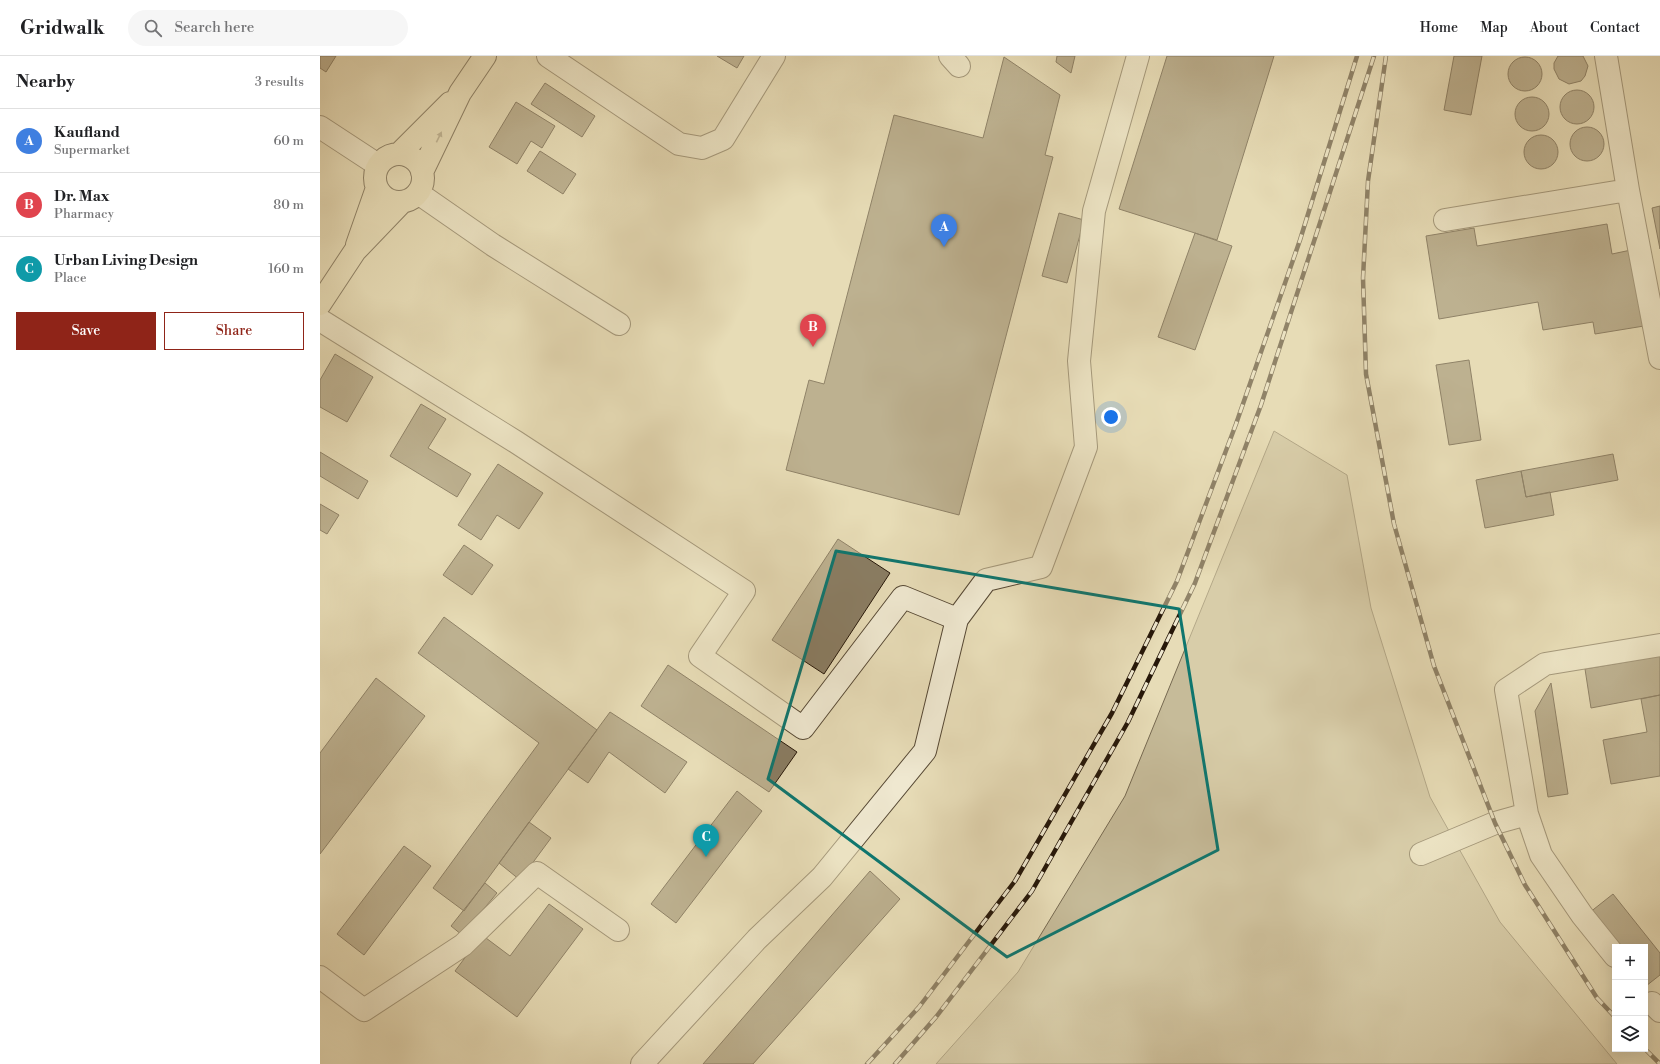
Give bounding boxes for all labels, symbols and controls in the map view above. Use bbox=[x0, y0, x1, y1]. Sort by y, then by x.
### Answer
search box bbox=[128, 10, 408, 46]
text: Gridwalk bbox=[20, 16, 104, 40]
icon: search bbox=[142, 17, 164, 39]
text: Search here bbox=[174, 18, 254, 37]
text: Home bbox=[1420, 19, 1458, 37]
text: Map bbox=[1480, 19, 1508, 37]
text: About bbox=[1530, 19, 1568, 37]
text: Contact bbox=[1590, 19, 1640, 37]
text: Nearby bbox=[16, 71, 75, 93]
text: 3 results bbox=[255, 74, 304, 90]
text: Kaufland bbox=[54, 123, 120, 142]
one-way arrow bbox=[436, 131, 442, 143]
text: A bbox=[24, 133, 34, 149]
text: 60 m bbox=[273, 133, 304, 149]
text: Supermarket bbox=[54, 142, 130, 158]
text: Dr. Max bbox=[54, 187, 110, 206]
text: B bbox=[24, 197, 34, 213]
text: 80 m bbox=[273, 197, 304, 213]
text: Pharmacy bbox=[54, 206, 114, 222]
pin: A bbox=[931, 214, 957, 247]
text: Urban Living Design bbox=[54, 251, 198, 270]
text: C bbox=[24, 261, 34, 277]
text: 160 m bbox=[268, 261, 304, 277]
text: Place bbox=[54, 270, 86, 286]
button: Save bbox=[16, 312, 156, 350]
button: Share bbox=[164, 312, 304, 350]
pin: B bbox=[800, 314, 826, 347]
your location bbox=[1101, 407, 1121, 427]
pin: C bbox=[693, 824, 719, 857]
map controls bbox=[1612, 944, 1648, 1052]
button: + bbox=[1612, 944, 1648, 980]
button: − bbox=[1612, 980, 1648, 1016]
button: layers bbox=[1612, 1016, 1648, 1052]

